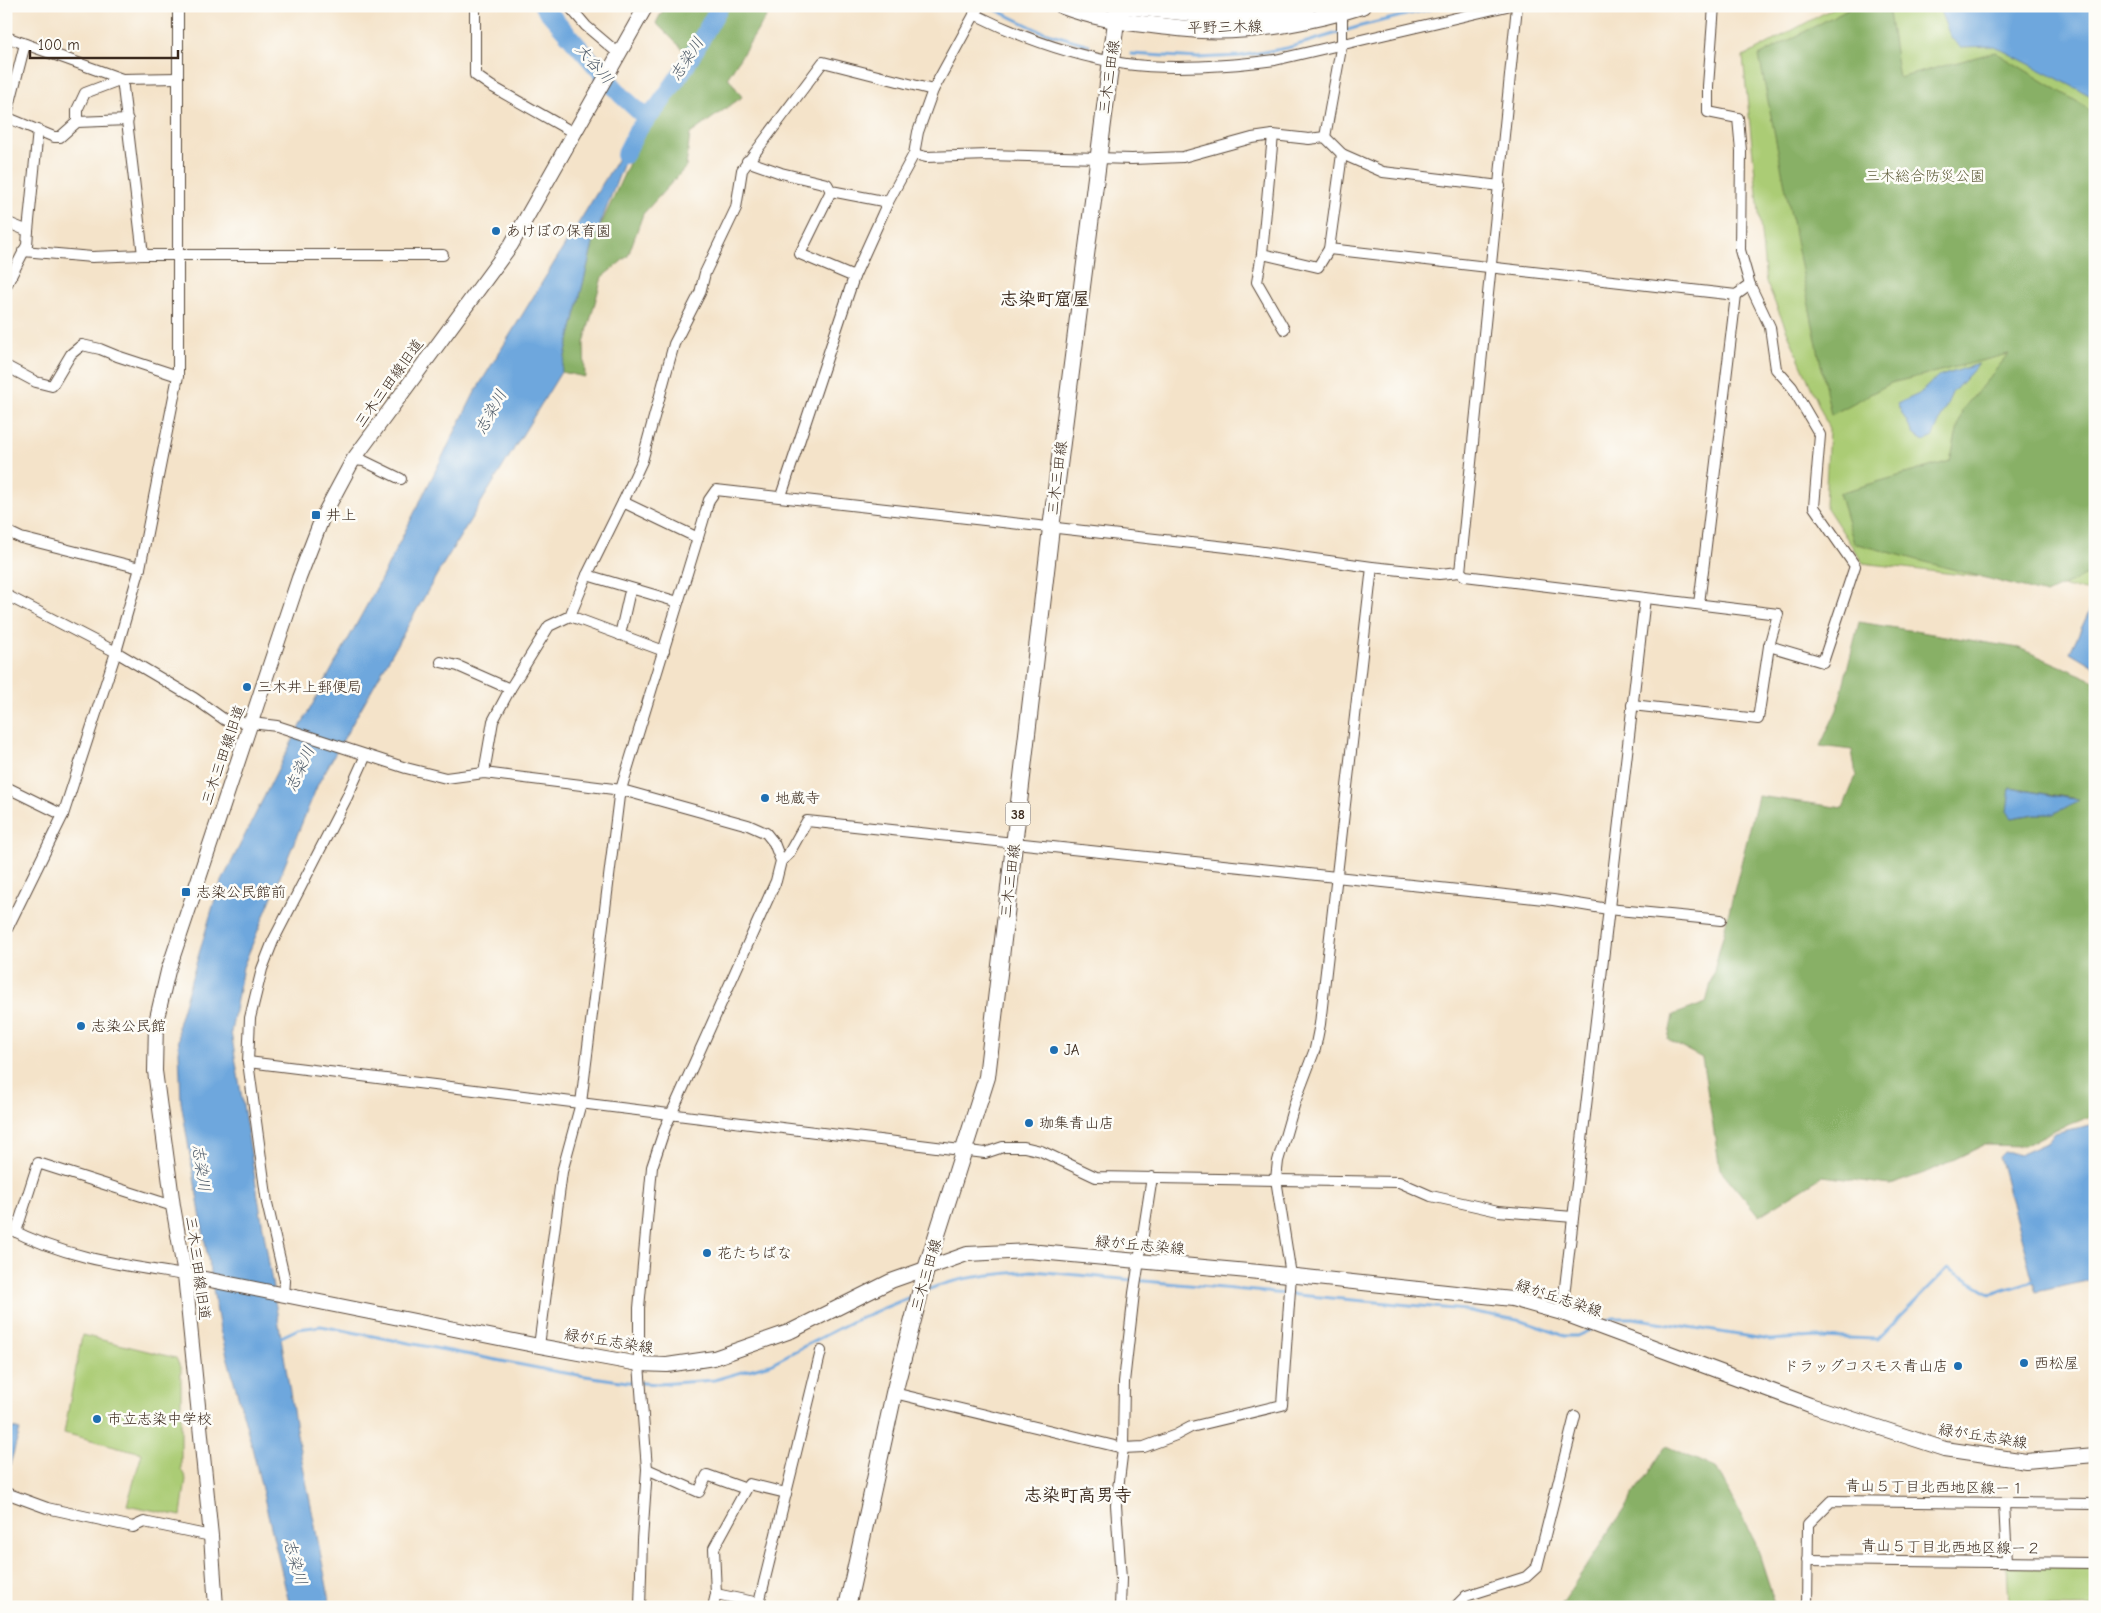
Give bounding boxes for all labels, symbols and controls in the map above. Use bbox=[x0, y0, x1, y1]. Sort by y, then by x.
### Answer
street label: 平野三木線 bbox=[1187, 17, 1263, 37]
scale bar bbox=[30, 28, 178, 60]
water label: 志染川 bbox=[666, 34, 708, 84]
text: 100 m bbox=[38, 36, 80, 54]
street label: 三木三田線 bbox=[1095, 39, 1123, 115]
water label: 大谷川 bbox=[571, 40, 617, 88]
park label: 三木総合防災公園 bbox=[1865, 167, 1985, 185]
place label: あけぼの保育園 bbox=[506, 222, 611, 240]
marker: あけぼの保育園 bbox=[490, 225, 502, 237]
district label: 志染町窟屋 bbox=[1000, 289, 1090, 310]
street label: 三木三田線旧道 bbox=[351, 335, 427, 431]
water label: 志染川 bbox=[471, 387, 511, 437]
street label: 三木三田線 bbox=[1043, 440, 1071, 516]
place label: 井上 bbox=[326, 506, 356, 524]
marker: 井上 bbox=[310, 509, 322, 521]
place label: 三木井上郵便局 bbox=[257, 678, 362, 696]
marker: 三木井上郵便局 bbox=[241, 681, 253, 693]
street label: 三木三田線旧道 bbox=[197, 702, 249, 808]
water label: 志染川 bbox=[282, 743, 318, 795]
place label: 地蔵寺 bbox=[775, 789, 820, 807]
marker: 地蔵寺 bbox=[759, 792, 771, 804]
road number: 38 bbox=[1006, 802, 1030, 826]
street label: 三木三田線 bbox=[996, 843, 1024, 919]
place label: 志染公民館前 bbox=[196, 883, 286, 901]
marker: 志染公民館前 bbox=[180, 886, 192, 898]
place label: 志染公民館 bbox=[91, 1017, 166, 1035]
marker: 志染公民館 bbox=[75, 1020, 87, 1032]
place label: JA bbox=[1064, 1041, 1080, 1059]
marker: JA bbox=[1048, 1044, 1060, 1056]
place label: 珈集青山店 bbox=[1039, 1114, 1114, 1132]
marker: 珈集青山店 bbox=[1023, 1117, 1035, 1129]
water label: 志染川 bbox=[189, 1143, 213, 1193]
street label: 三木三田線旧道 bbox=[182, 1215, 214, 1321]
street label: 緑が丘志染線 bbox=[1094, 1232, 1186, 1258]
street label: 三木三田線 bbox=[907, 1236, 945, 1314]
place label: 花たちばな bbox=[717, 1244, 792, 1262]
marker: 花たちばな bbox=[701, 1247, 713, 1259]
street label: 緑が丘志染線 bbox=[1513, 1276, 1605, 1320]
street label: 緑が丘志染線 bbox=[563, 1325, 655, 1357]
place label: 西松屋 bbox=[2034, 1354, 2079, 1372]
place label: ドラッグコスモス青山店 bbox=[1784, 1357, 1948, 1375]
marker: 西松屋 bbox=[2018, 1357, 2030, 1369]
marker: ドラッグコスモス青山店 bbox=[1952, 1360, 1964, 1372]
place label: 市立志染中学校 bbox=[107, 1410, 212, 1428]
marker: 市立志染中学校 bbox=[91, 1413, 103, 1425]
street label: 緑が丘志染線 bbox=[1937, 1420, 2029, 1452]
street label: 青山５丁目北西地区線ー１ bbox=[1845, 1476, 2025, 1498]
district label: 志染町高男寺 bbox=[1024, 1485, 1132, 1506]
water label: 志染川 bbox=[280, 1536, 310, 1588]
street label: 青山５丁目北西地区線ー２ bbox=[1861, 1536, 2041, 1558]

